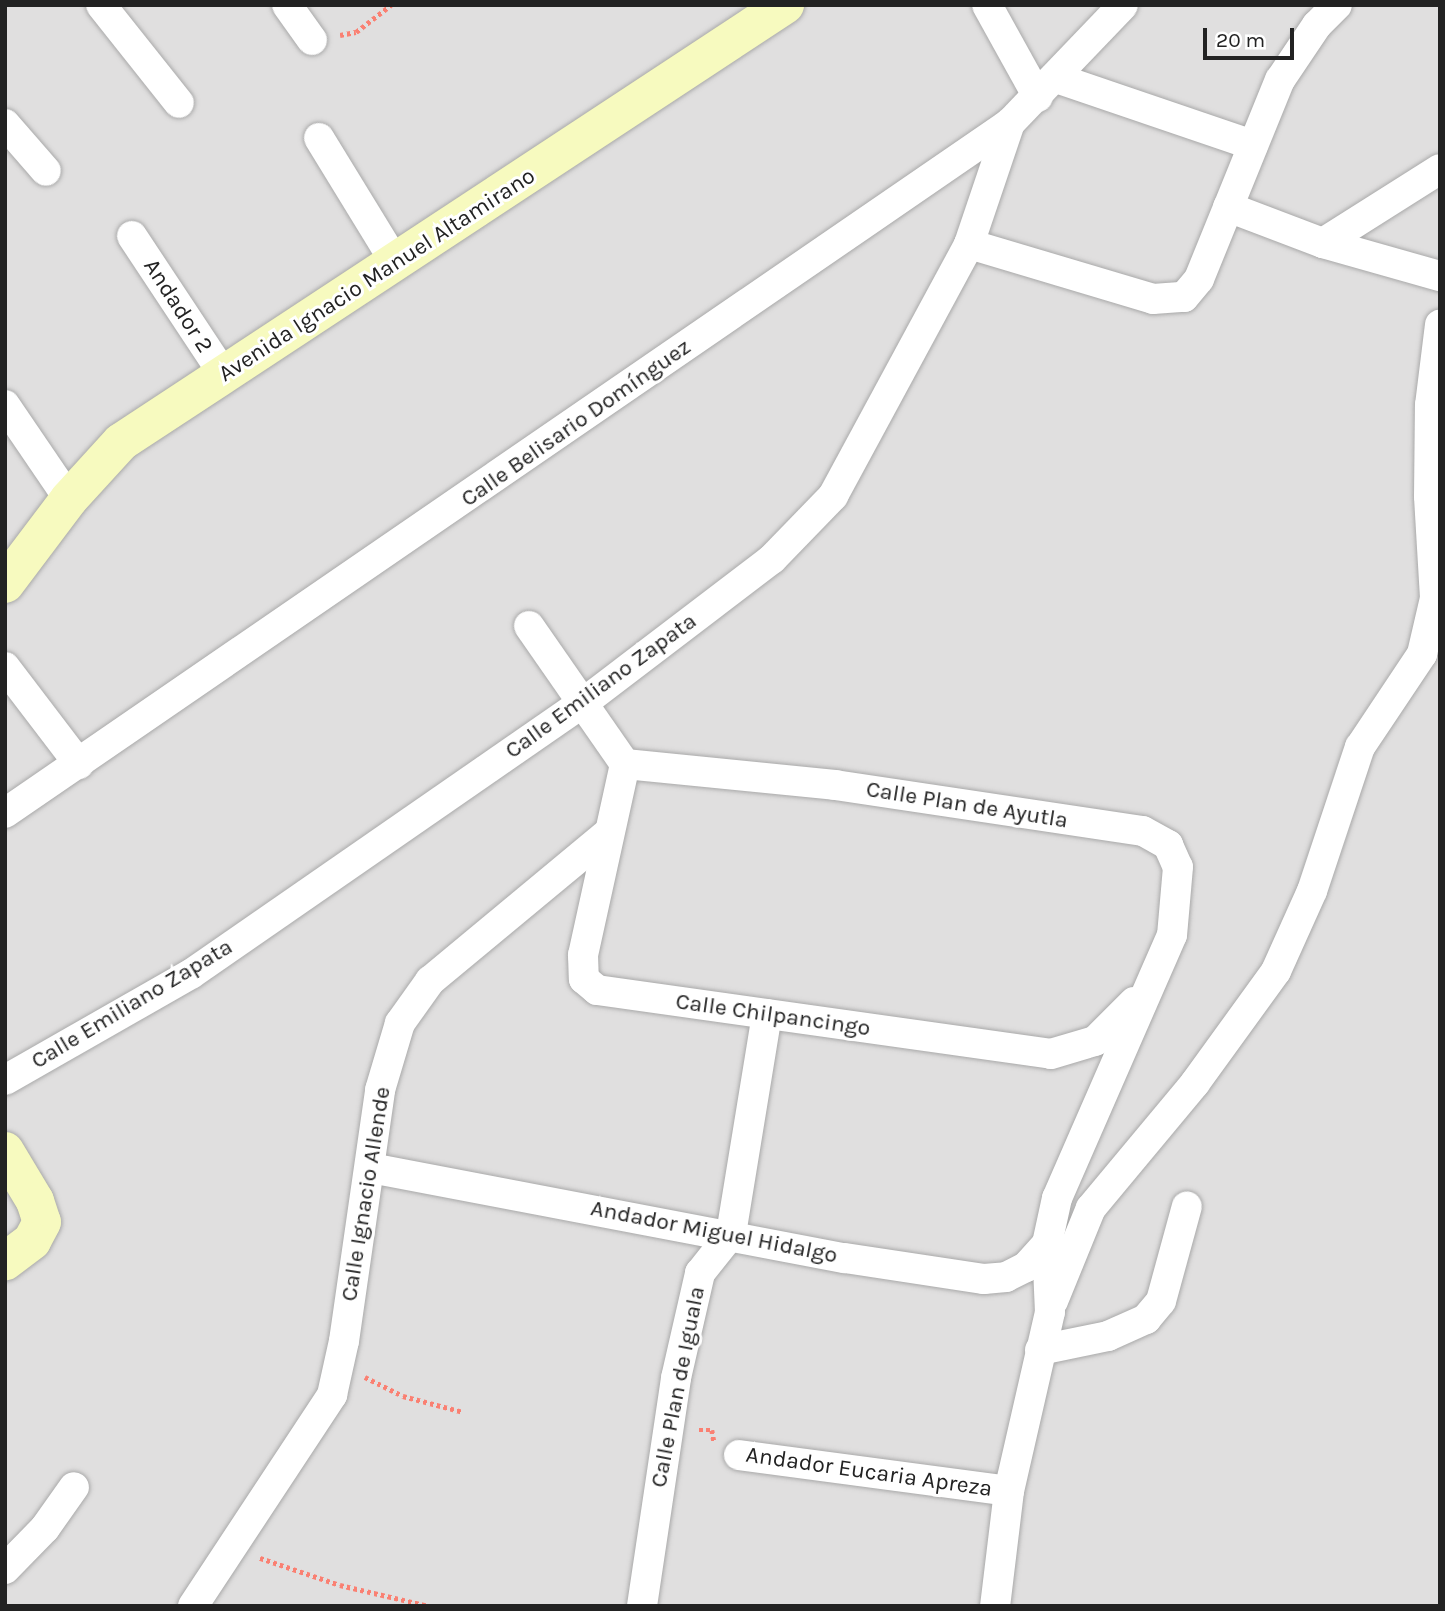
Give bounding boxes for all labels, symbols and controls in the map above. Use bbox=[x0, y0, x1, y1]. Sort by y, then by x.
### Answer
scale bar bbox=[1207, 14, 1298, 58]
text: 20 m bbox=[1216, 28, 1265, 52]
street label: Avenida Ignacio Manuel Altamirano bbox=[214, 162, 540, 388]
street label: Andador 2 bbox=[137, 254, 219, 358]
street label: Calle Belisario Domínguez bbox=[456, 333, 696, 513]
street label: Calle Emiliano Zapata bbox=[500, 607, 702, 765]
street label: Calle Plan de Ayutla bbox=[864, 775, 1070, 835]
street label: Calle Emiliano Zapata bbox=[26, 933, 238, 1075]
street label: Calle Chilpancingo bbox=[674, 988, 872, 1042]
street label: Calle Ignacio Allende bbox=[335, 1085, 397, 1303]
street label: Andador Miguel Hidalgo bbox=[588, 1195, 840, 1269]
street label: Calle Plan de Iguala bbox=[645, 1284, 711, 1490]
street label: Andador Eucaria Apreza bbox=[744, 1441, 994, 1503]

